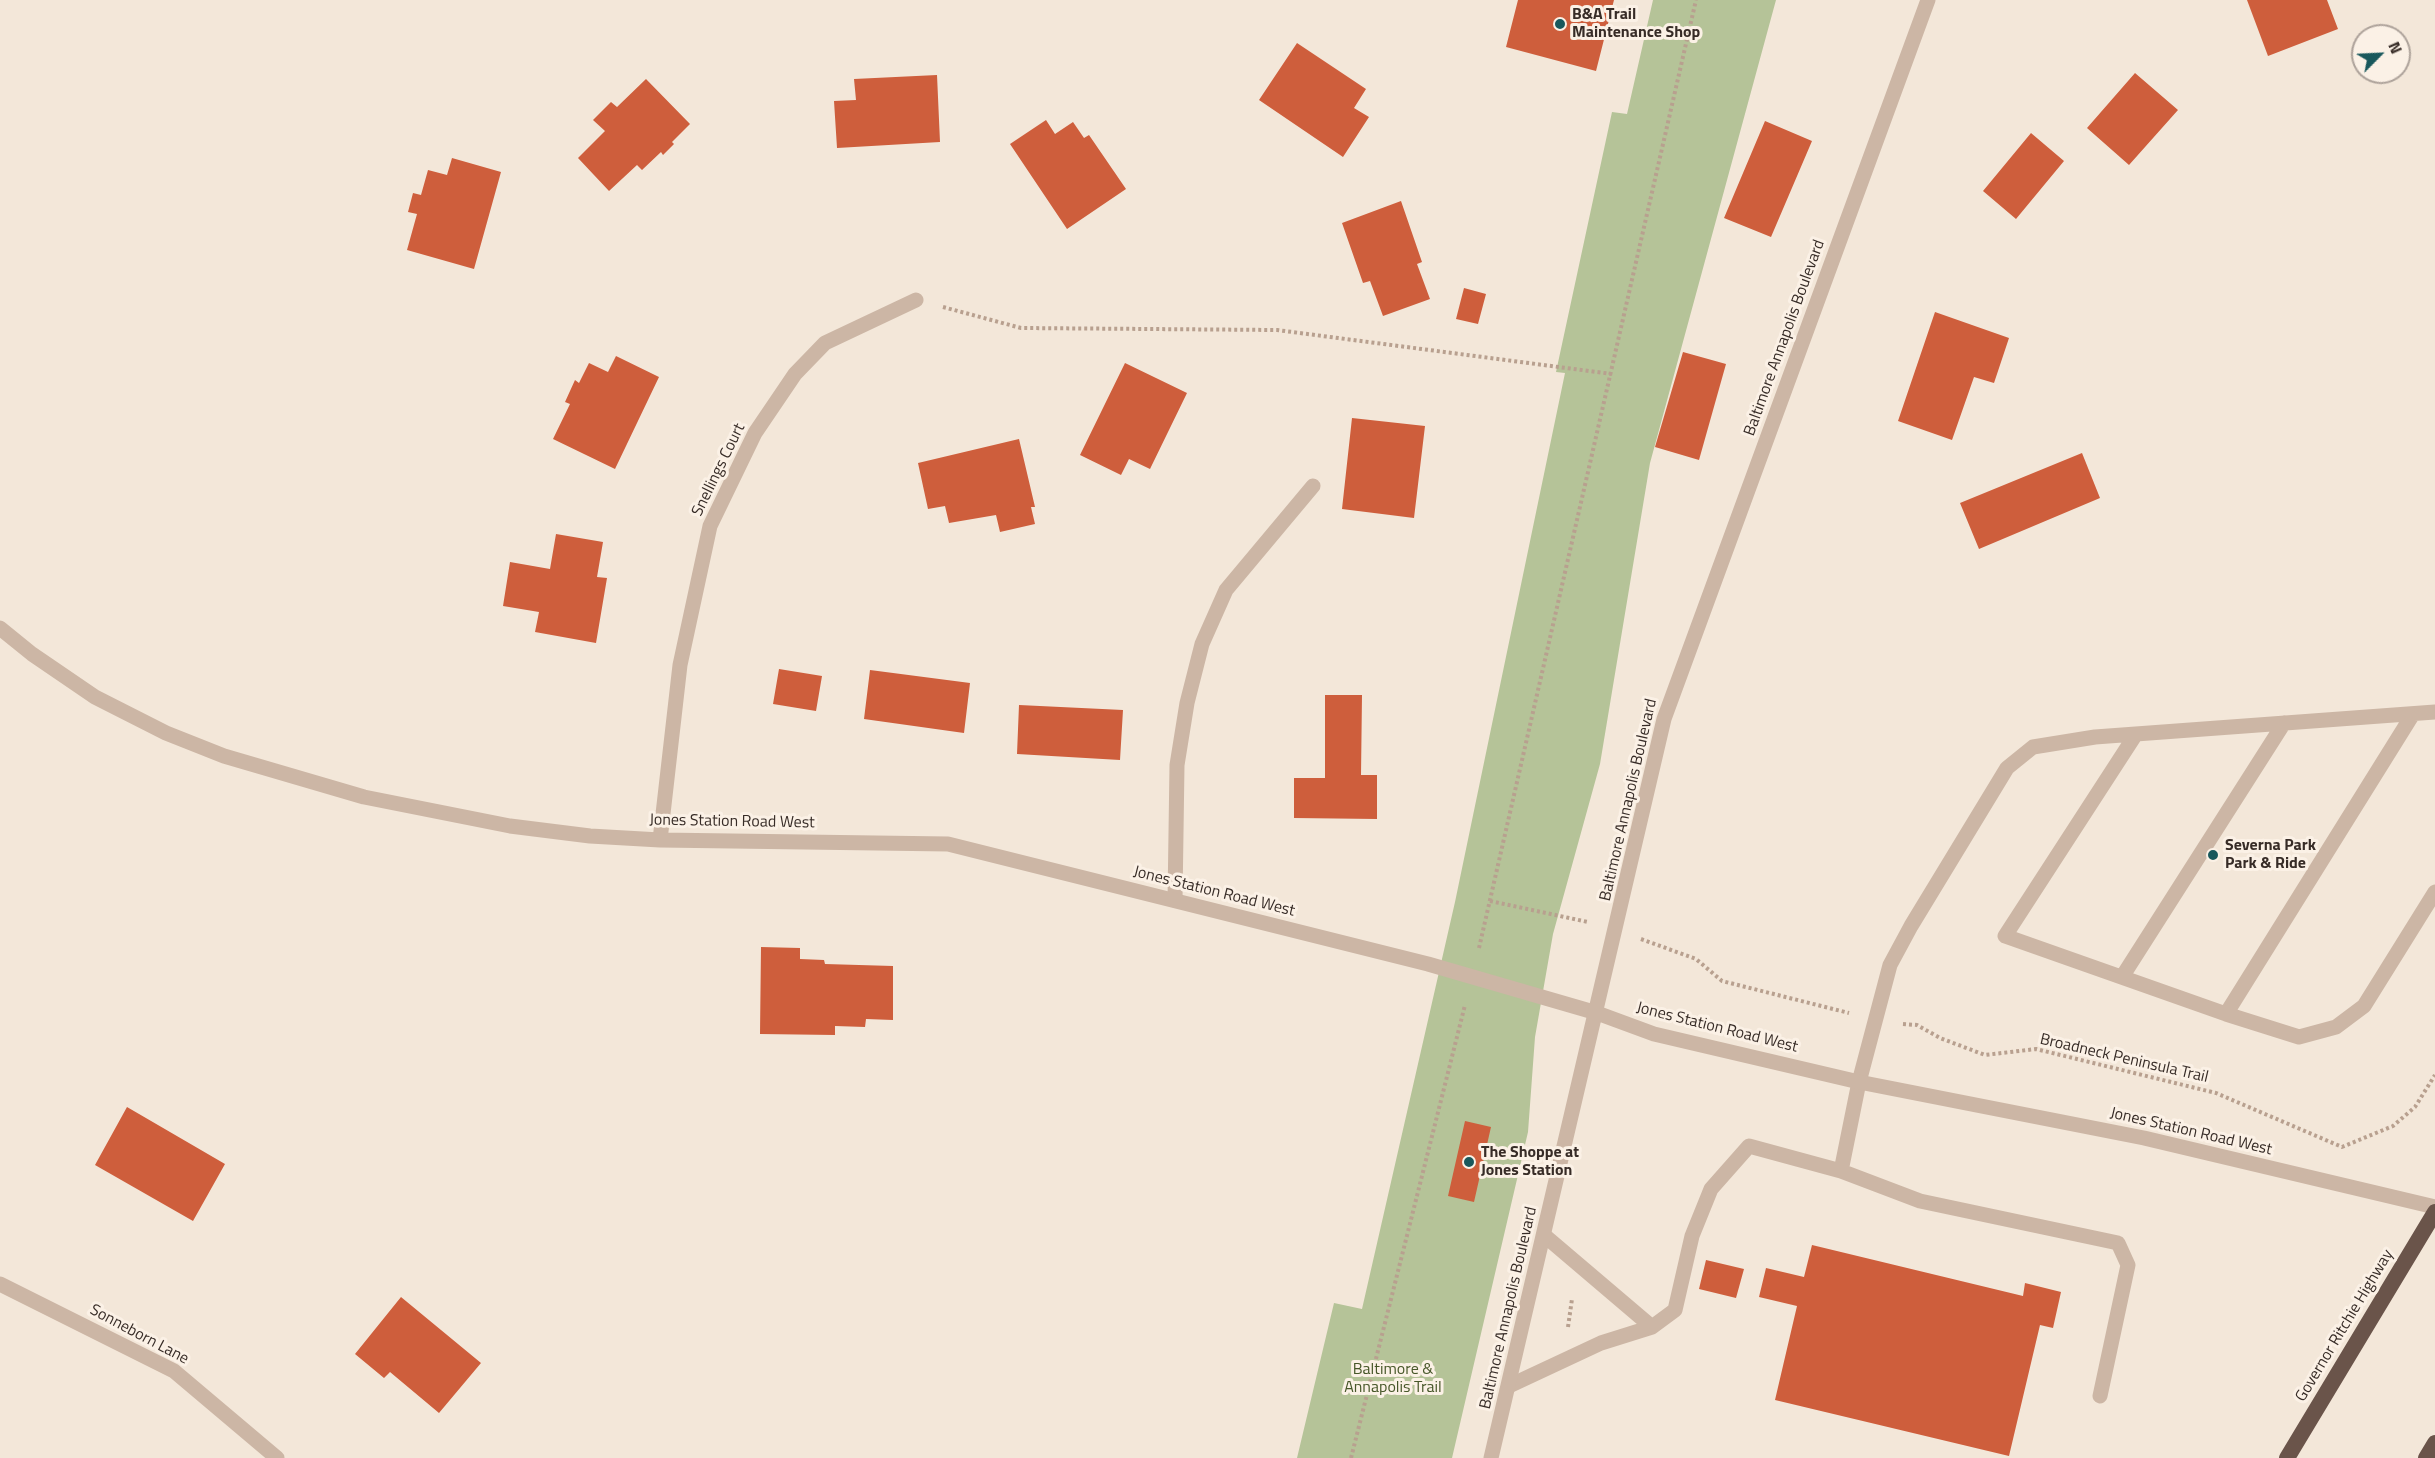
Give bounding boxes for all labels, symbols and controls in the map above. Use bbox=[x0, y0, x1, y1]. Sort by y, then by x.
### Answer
place label: B&A Trail Maintenance Shop bbox=[1572, 5, 1700, 43]
marker: B&A Trail Maintenance Shop bbox=[1553, 17, 1567, 31]
north arrow bbox=[2351, 24, 2411, 84]
text: N bbox=[2382, 38, 2409, 57]
street label: Baltimore Annapolis Boulevard bbox=[1741, 237, 1829, 439]
street label: Snellings Court bbox=[688, 421, 750, 519]
street label: Baltimore Annapolis Boulevard bbox=[1596, 697, 1662, 903]
street label: Jones Station Road West bbox=[649, 811, 815, 833]
place label: Severna Park Park & Ride bbox=[2225, 836, 2316, 874]
marker: Severna Park Park & Ride bbox=[2206, 848, 2220, 862]
street label: Jones Station Road West bbox=[1131, 863, 1297, 921]
street label: Jones Station Road West bbox=[1634, 999, 1800, 1057]
street label: Broadneck Peninsula Trail bbox=[2038, 1030, 2210, 1088]
street label: Jones Station Road West bbox=[2108, 1104, 2274, 1160]
place label: The Shoppe at Jones Station bbox=[1481, 1143, 1579, 1181]
marker: The Shoppe at Jones Station bbox=[1462, 1155, 1476, 1169]
street label: Baltimore Annapolis Boulevard bbox=[1476, 1205, 1542, 1411]
street label: Governor Ritchie Highway bbox=[2292, 1247, 2398, 1405]
street label: Sonneborn Lane bbox=[86, 1301, 192, 1369]
park label: Baltimore & Annapolis Trail bbox=[1344, 1360, 1442, 1398]

